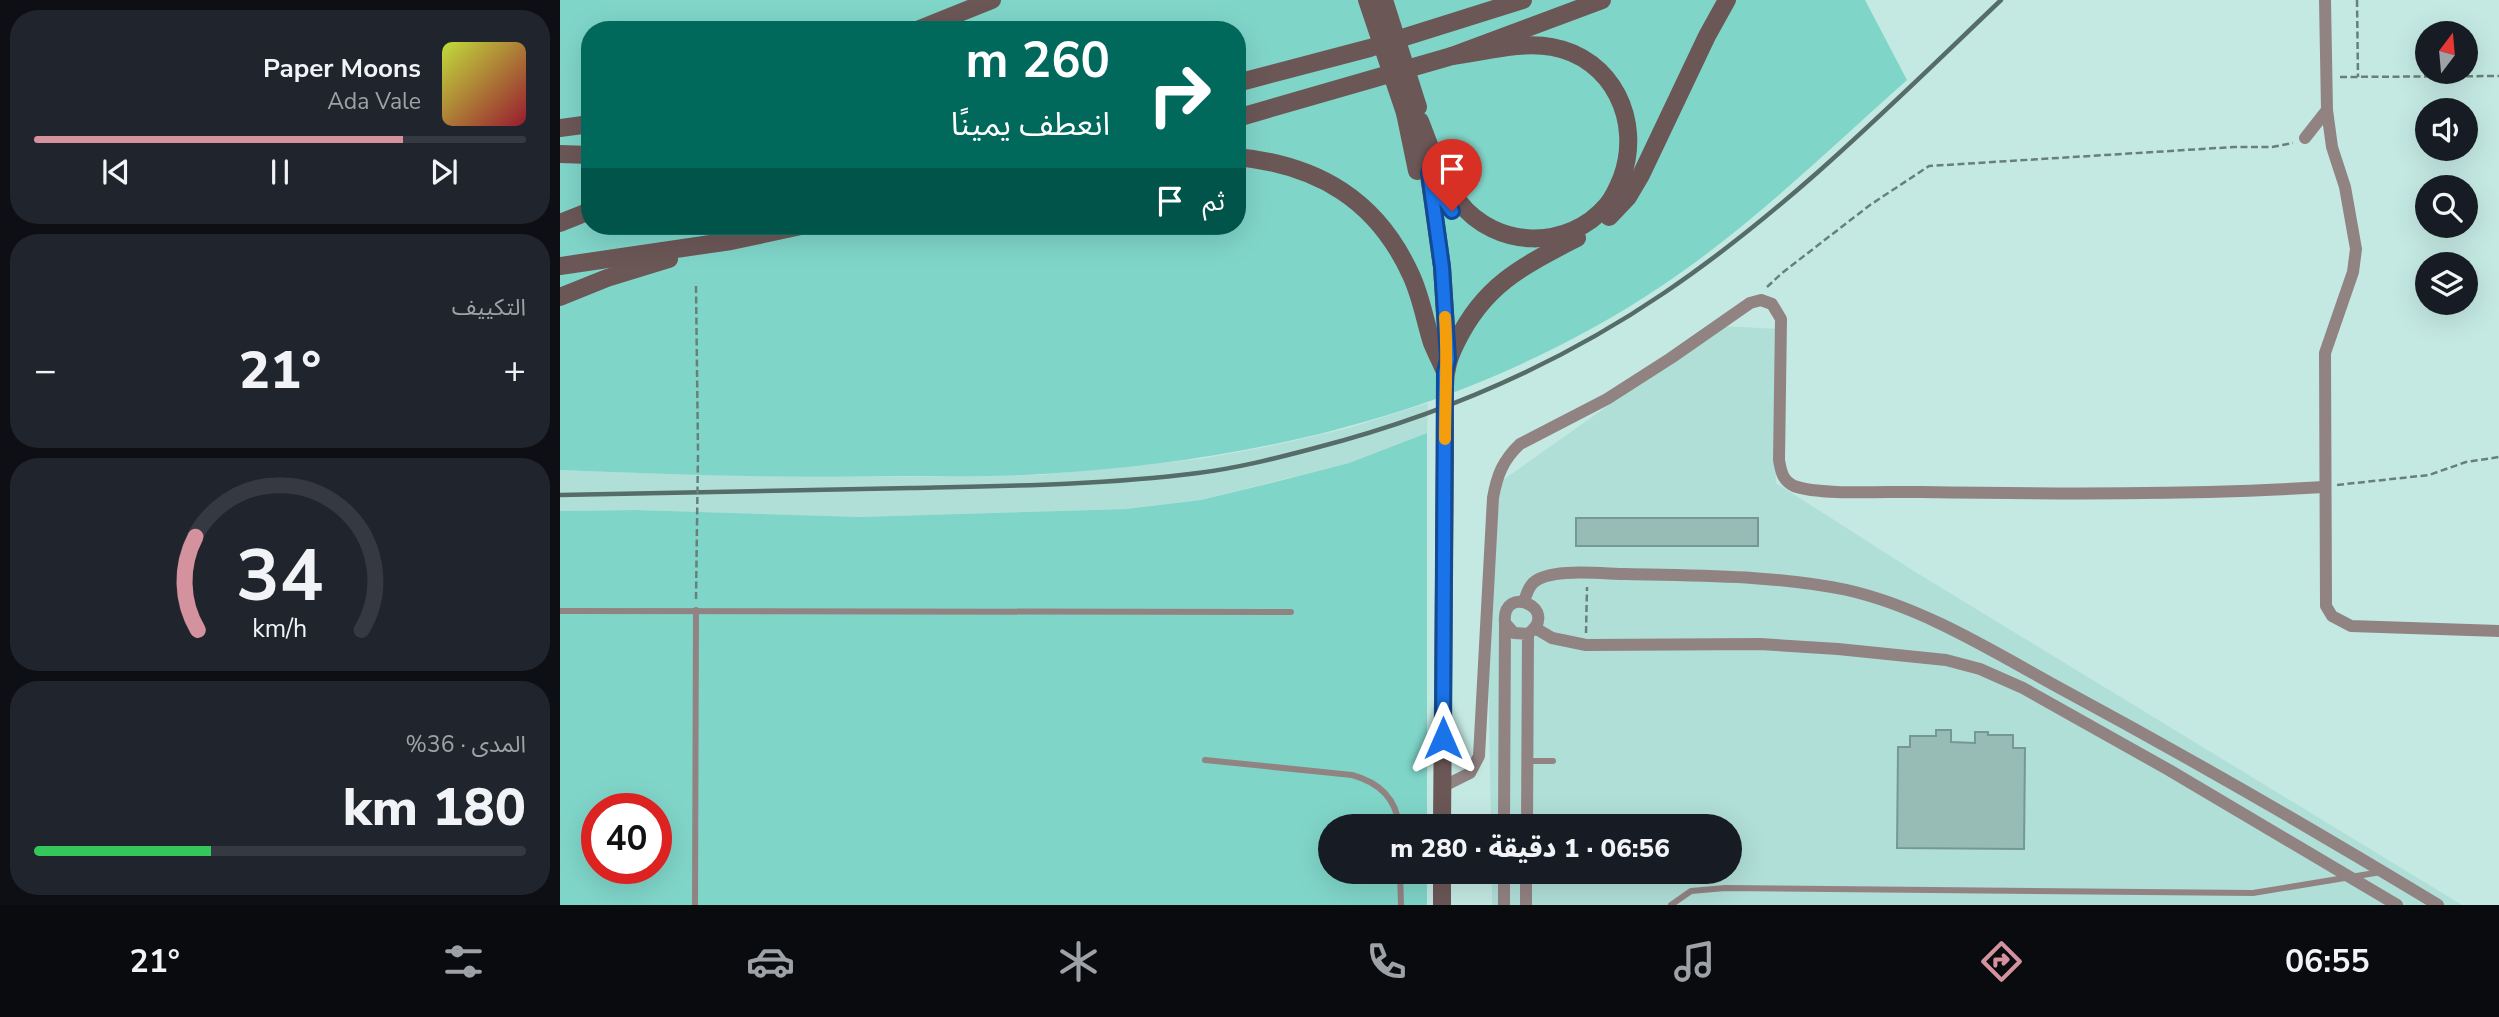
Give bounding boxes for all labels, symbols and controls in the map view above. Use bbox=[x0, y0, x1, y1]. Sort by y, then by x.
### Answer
north arrow bbox=[2415, 21, 2478, 84]
map controls bbox=[2415, 21, 2478, 315]
text: 260 m bbox=[966, 27, 1110, 94]
icon: right bbox=[1134, 49, 1225, 140]
text: Paper Moons bbox=[263, 51, 421, 86]
text: Ada Vale bbox=[327, 86, 421, 117]
button: sound bbox=[2415, 98, 2478, 161]
text: انعطف يمينًا bbox=[951, 103, 1110, 146]
pin bbox=[1422, 139, 1482, 211]
icon: arrive bbox=[1433, 150, 1471, 188]
icon: previous bbox=[97, 153, 135, 191]
icon: pause bbox=[261, 153, 299, 191]
icon: next bbox=[425, 153, 463, 191]
button: search bbox=[2415, 175, 2478, 238]
icon: arrive bbox=[1151, 182, 1189, 220]
text: ثم bbox=[1203, 184, 1225, 219]
button: layers bbox=[2415, 252, 2478, 315]
text: التكييف bbox=[452, 292, 526, 323]
text: 21° bbox=[239, 335, 321, 406]
text: − bbox=[34, 345, 57, 396]
text: + bbox=[503, 345, 526, 396]
text: 34 bbox=[236, 527, 324, 627]
text: km/h bbox=[252, 612, 308, 646]
position arrow bbox=[1406, 701, 1480, 775]
text: المدى · 36% bbox=[405, 729, 526, 760]
text: 180 km bbox=[343, 772, 526, 843]
speed limit sign: 40 bbox=[581, 793, 672, 884]
text: 06:56 · 1 دقيقة · 280 m bbox=[1390, 831, 1670, 866]
icon: filters bbox=[439, 937, 488, 986]
icon: car bbox=[746, 937, 795, 986]
icon: climate bbox=[1054, 937, 1103, 986]
icon: phone bbox=[1362, 937, 1411, 986]
icon: music bbox=[1670, 937, 1719, 986]
icon: directions bbox=[1977, 937, 2026, 986]
text: 21° bbox=[129, 940, 180, 983]
text: 06:55 bbox=[2285, 940, 2370, 983]

